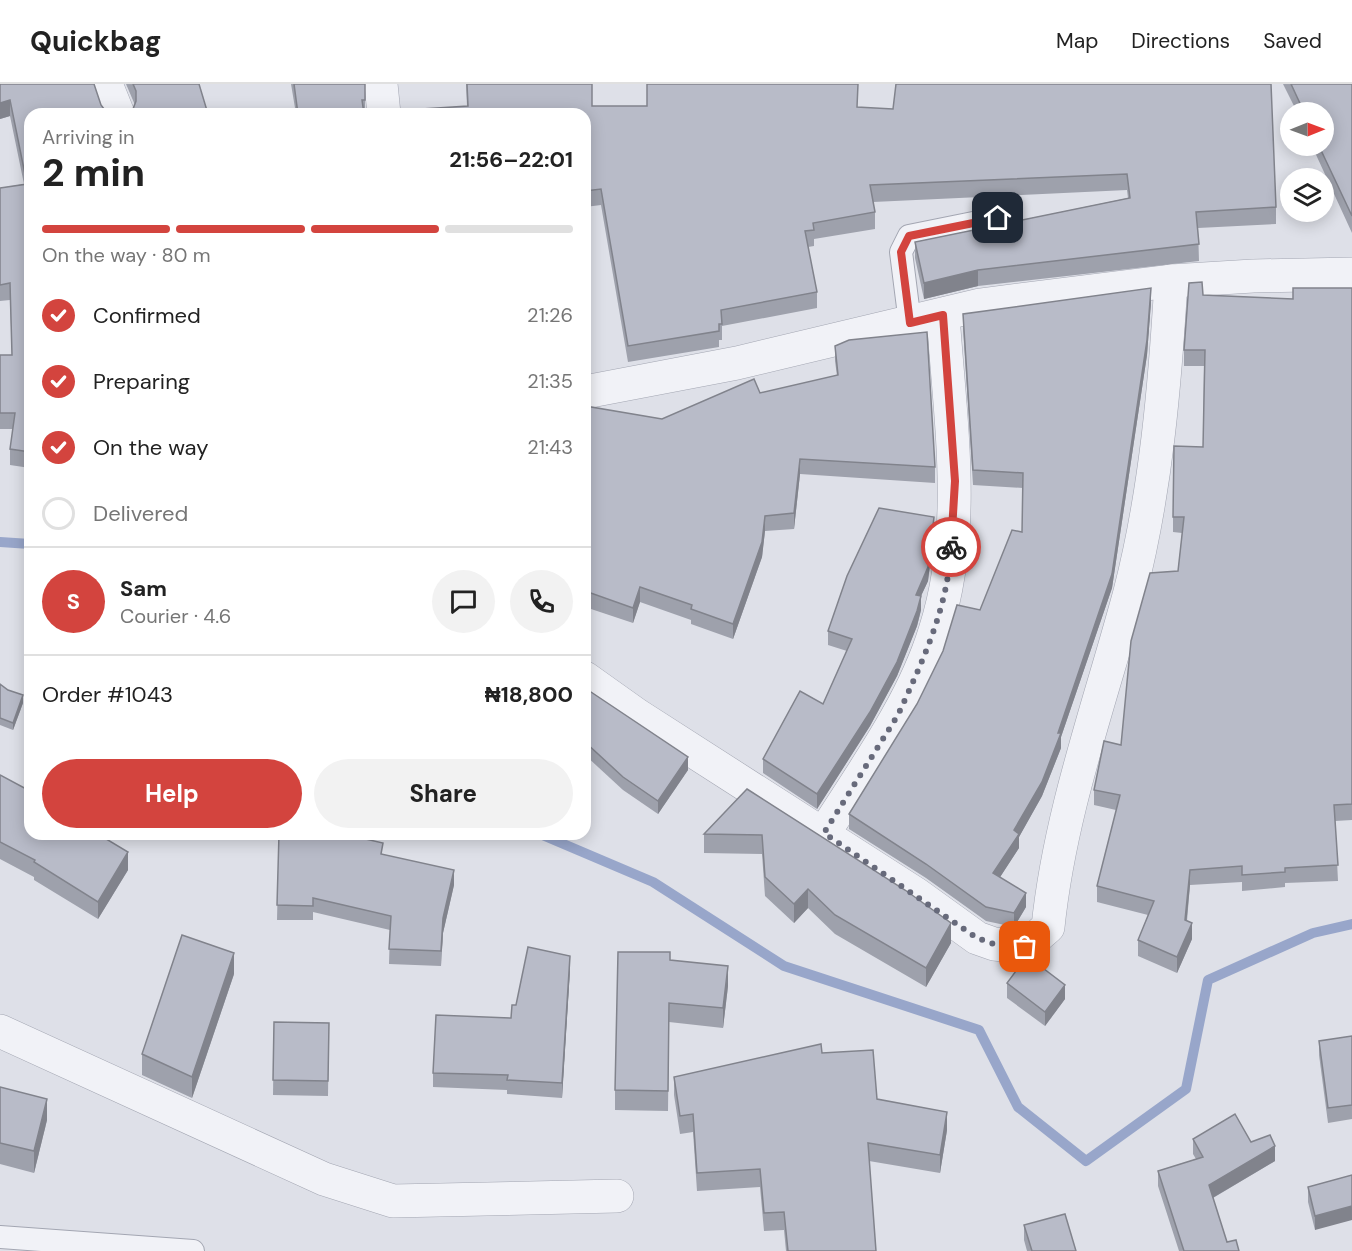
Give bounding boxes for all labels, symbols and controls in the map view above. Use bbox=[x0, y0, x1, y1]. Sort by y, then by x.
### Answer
text: Quickbag bbox=[30, 23, 162, 60]
text: Map bbox=[1056, 27, 1098, 55]
text: Directions bbox=[1131, 27, 1230, 55]
text: Saved bbox=[1263, 27, 1322, 55]
north arrow bbox=[1280, 102, 1334, 156]
map controls bbox=[1280, 102, 1334, 222]
text: Arriving in bbox=[42, 124, 134, 150]
text: 21:56–22:01 bbox=[449, 145, 573, 174]
text: 2 min bbox=[42, 147, 145, 198]
button: layers bbox=[1280, 168, 1334, 222]
pin bbox=[972, 192, 1023, 243]
icon: home bbox=[981, 201, 1014, 234]
text: On the way · 80 m bbox=[42, 242, 210, 268]
icon: check bbox=[42, 299, 75, 332]
text: Confirmed bbox=[93, 301, 201, 330]
text: 21:26 bbox=[527, 302, 573, 328]
icon: check bbox=[42, 365, 75, 398]
text: Preparing bbox=[93, 367, 190, 396]
text: 21:35 bbox=[527, 368, 573, 394]
icon: check bbox=[42, 431, 75, 464]
text: On the way bbox=[93, 433, 208, 462]
text: 21:43 bbox=[527, 434, 573, 460]
text: Delivered bbox=[93, 499, 188, 528]
courier bbox=[921, 517, 981, 577]
icon: bike bbox=[935, 531, 968, 564]
button: chat bbox=[432, 570, 495, 633]
button: phone bbox=[510, 570, 573, 633]
text: Sam bbox=[120, 574, 167, 603]
text: S bbox=[67, 587, 80, 616]
text: Courier · 4.6 bbox=[120, 603, 231, 629]
text: Order #1043 bbox=[42, 680, 173, 709]
text: ₦18,800 bbox=[485, 680, 573, 709]
button: Help bbox=[42, 759, 302, 828]
button: Share bbox=[314, 759, 573, 828]
pin bbox=[999, 921, 1050, 972]
icon: bag bbox=[1008, 930, 1041, 963]

